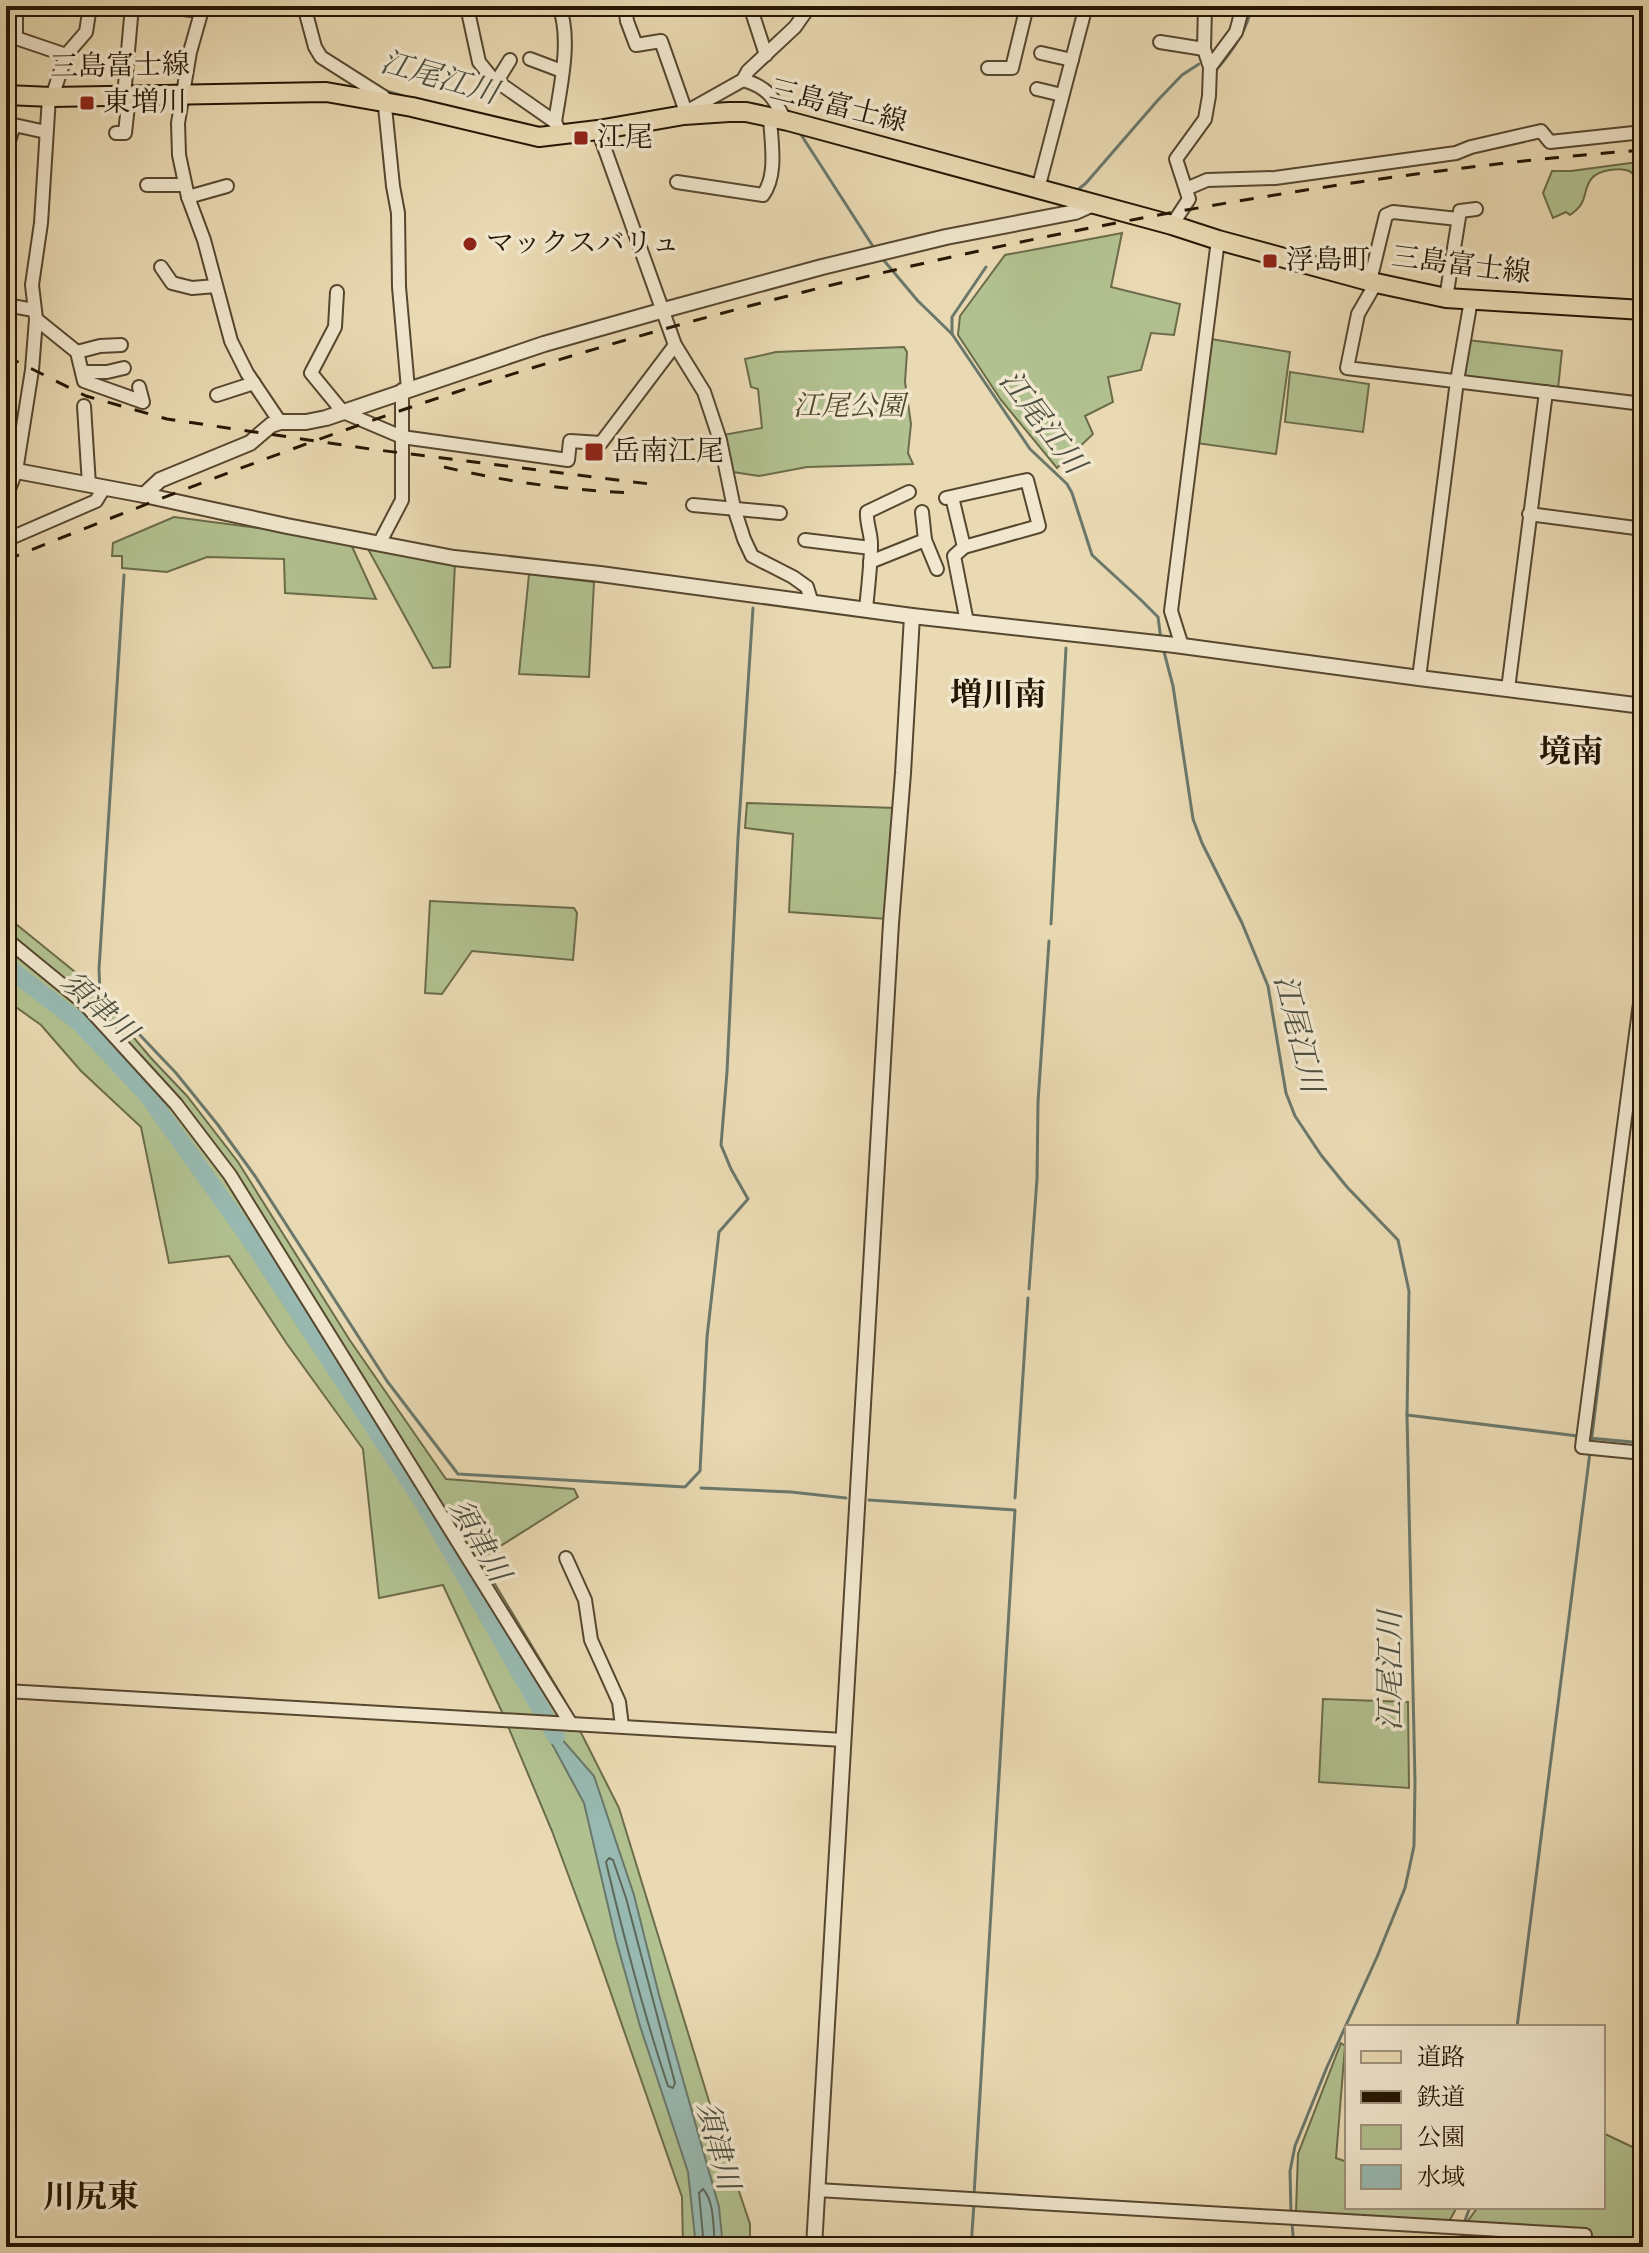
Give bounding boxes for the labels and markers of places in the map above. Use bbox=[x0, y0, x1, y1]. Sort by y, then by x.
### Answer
place label: 東増川 bbox=[103, 86, 187, 121]
marker: 東増川 bbox=[78, 94, 96, 112]
place label: 江尾 bbox=[597, 121, 653, 156]
marker: 江尾 bbox=[572, 129, 590, 147]
place label: マックスバリュ bbox=[486, 227, 680, 262]
marker: マックスバリュ bbox=[461, 235, 479, 253]
place label: 浮島町 bbox=[1286, 244, 1370, 279]
marker: 浮島町 bbox=[1261, 252, 1279, 270]
place label: 岳南江尾 bbox=[612, 435, 724, 470]
marker: 岳南江尾 bbox=[583, 441, 605, 463]

